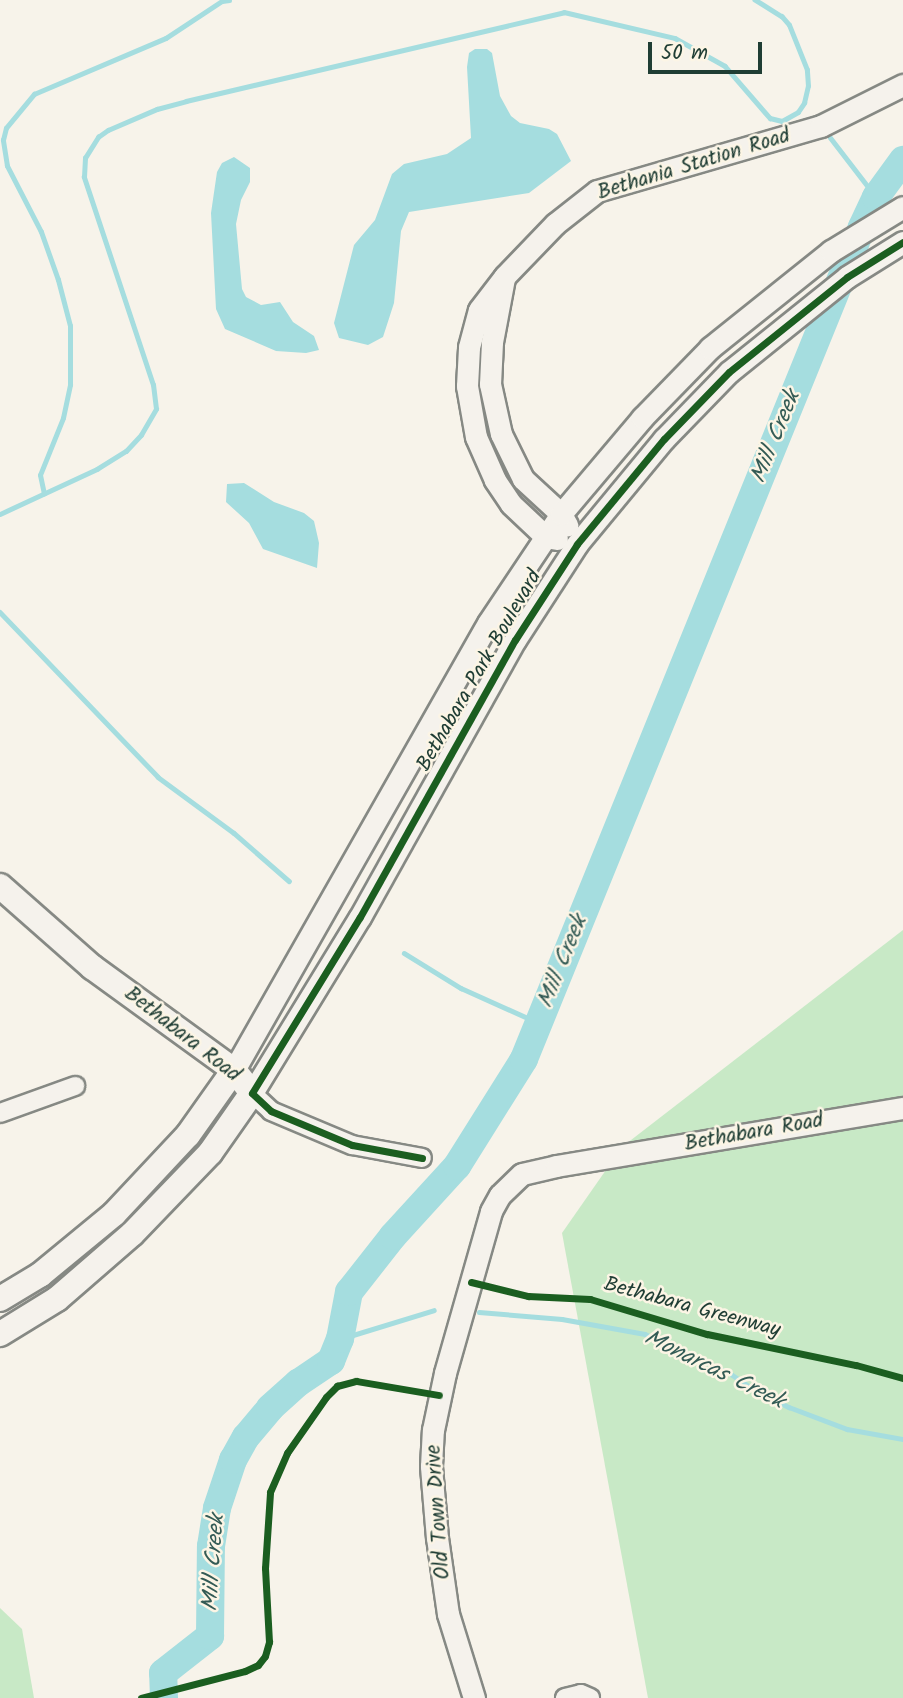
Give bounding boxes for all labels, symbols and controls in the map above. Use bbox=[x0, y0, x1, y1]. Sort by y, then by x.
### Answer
scale bar bbox=[651, 28, 765, 72]
text: 50 m bbox=[661, 37, 708, 70]
street label: Bethania Station Road bbox=[595, 124, 793, 206]
water label: Mill Creek bbox=[745, 387, 807, 487]
street label: Bethabara Park Boulevard bbox=[412, 566, 548, 776]
water label: Mill Creek bbox=[532, 912, 594, 1012]
street label: Bethabara Road bbox=[119, 982, 245, 1088]
street label: Bethabara Road bbox=[683, 1108, 825, 1158]
street label: Bethabara Greenway bbox=[601, 1272, 783, 1344]
water label: Monarcas Creek bbox=[640, 1324, 788, 1416]
street label: Old Town Drive bbox=[422, 1444, 456, 1580]
water label: Mill Creek bbox=[197, 1514, 231, 1612]

